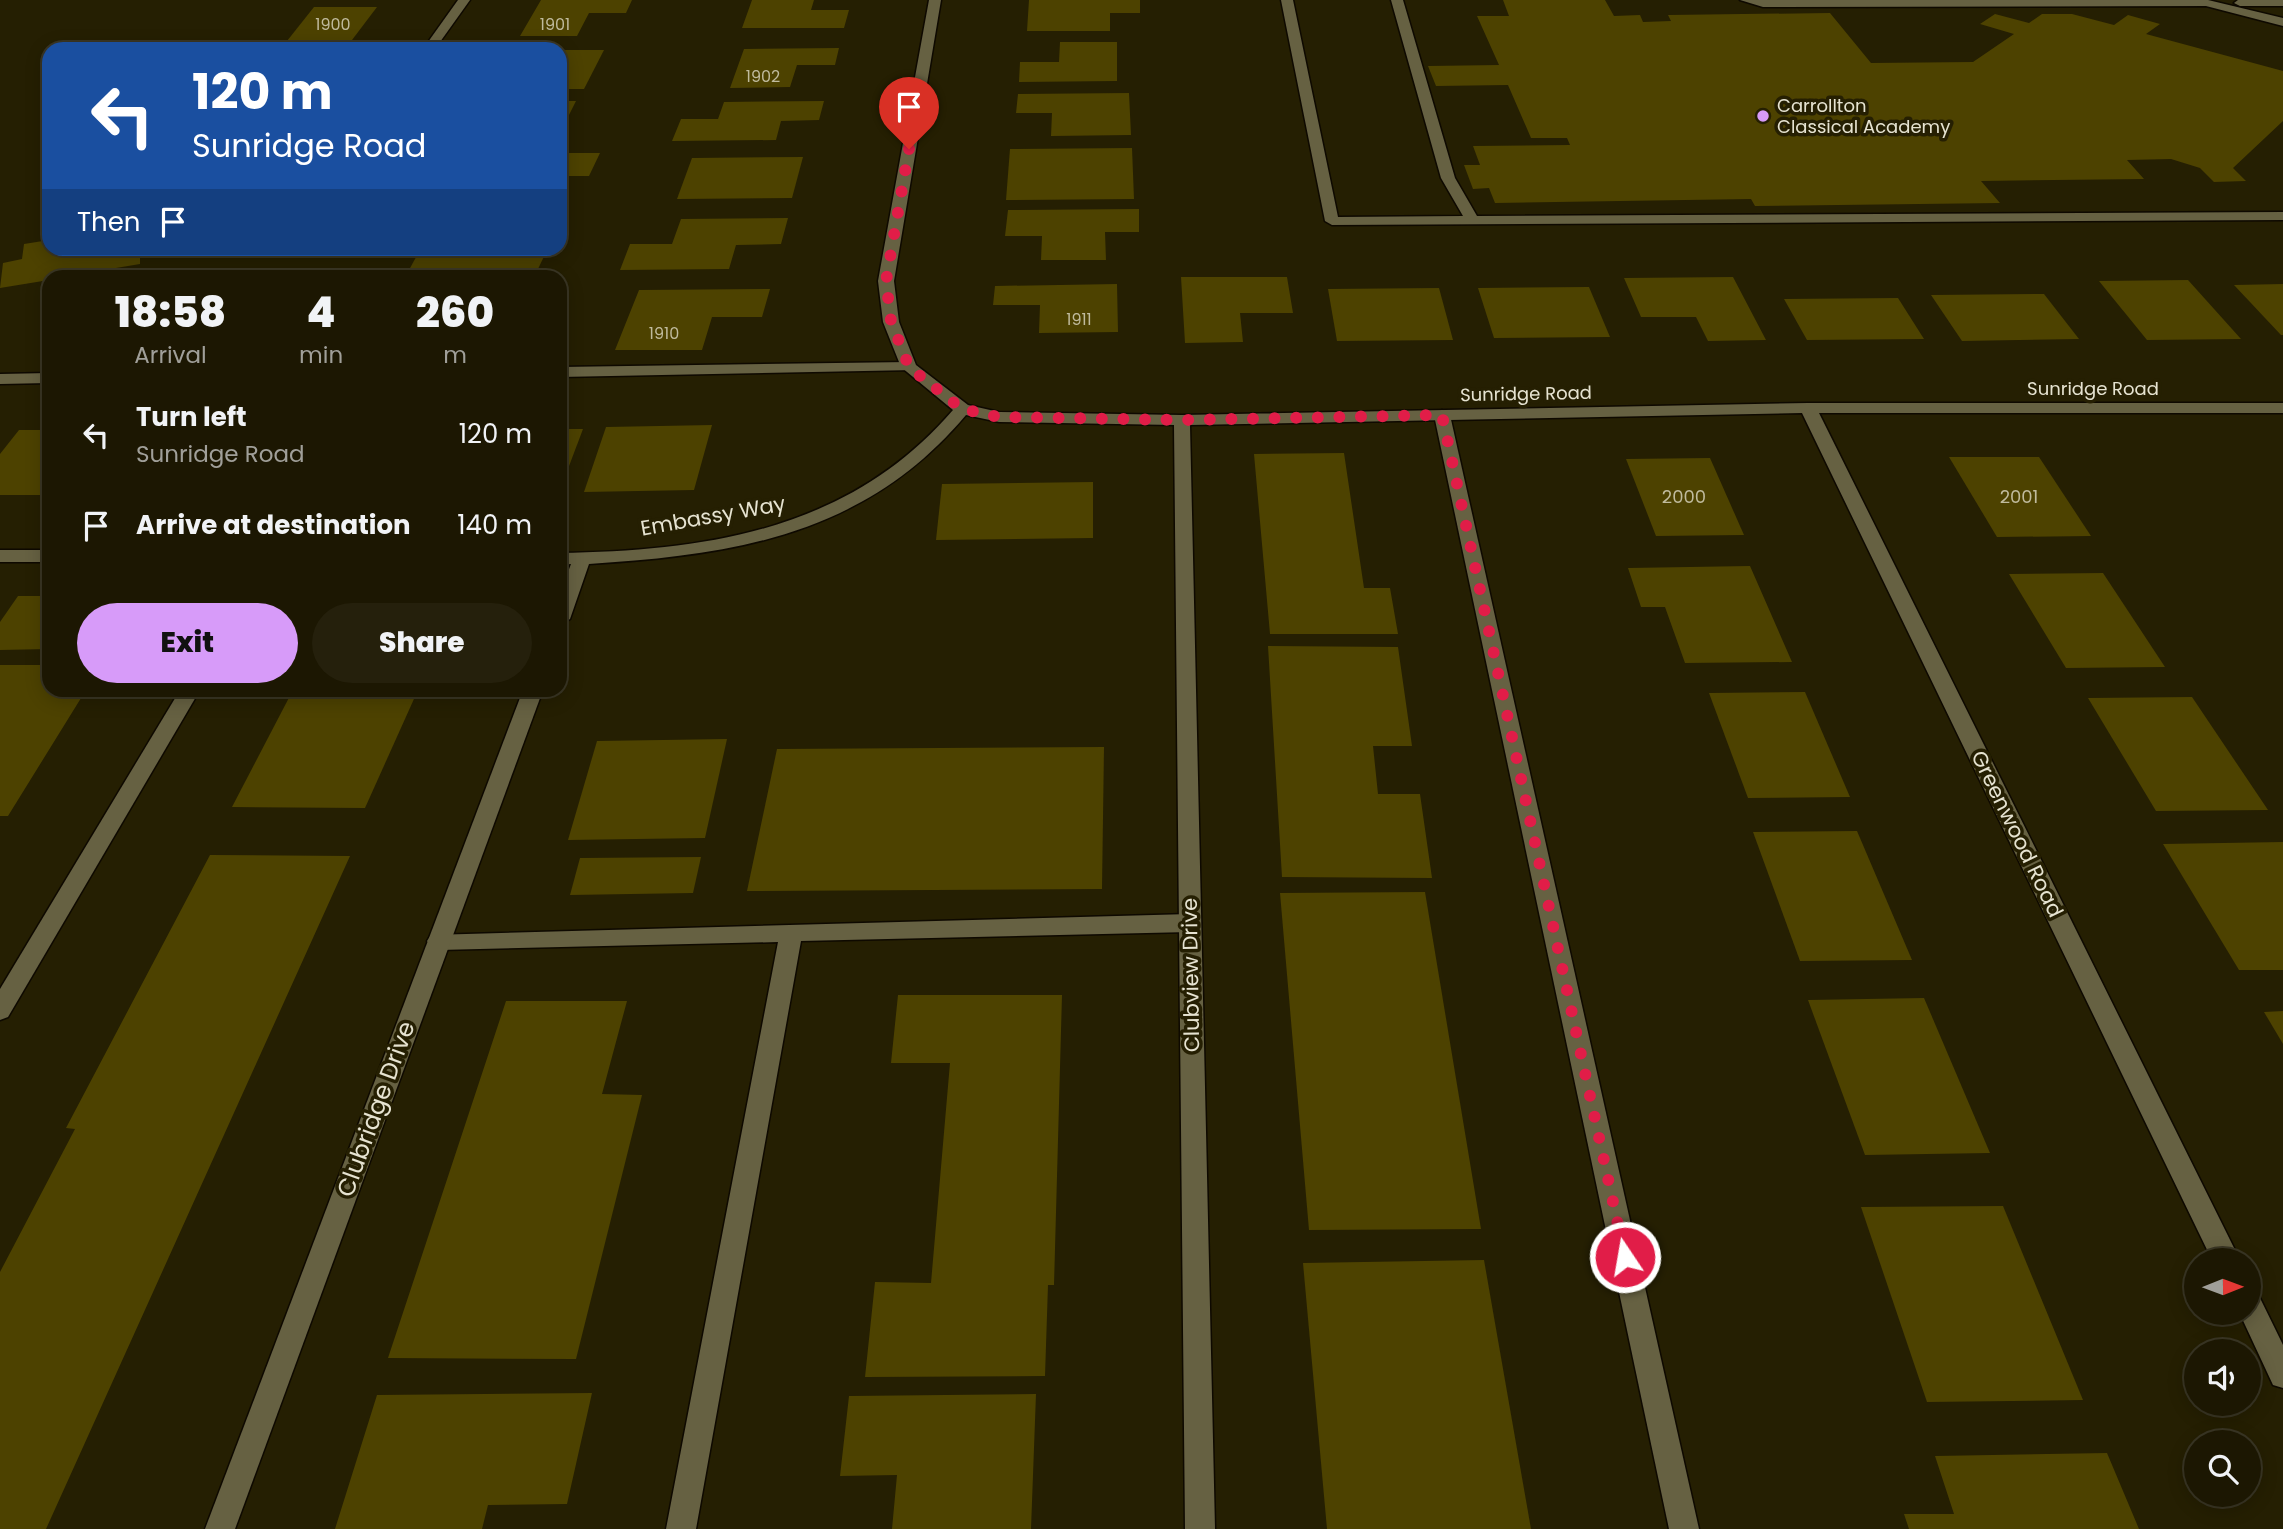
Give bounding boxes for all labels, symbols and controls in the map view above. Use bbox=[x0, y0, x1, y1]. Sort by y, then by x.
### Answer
house number: 1900 bbox=[315, 13, 351, 36]
house number: 1901 bbox=[540, 13, 570, 36]
text: 120 m bbox=[192, 58, 333, 126]
house number: 1902 bbox=[746, 65, 780, 88]
icon: left bbox=[77, 70, 168, 161]
pin bbox=[879, 77, 939, 149]
icon: arrive bbox=[890, 88, 928, 126]
place label: Carrollton Classical Academy bbox=[1777, 93, 1950, 139]
marker: Carrollton Classical Academy bbox=[1755, 108, 1771, 124]
text: Sunridge Road bbox=[192, 123, 426, 168]
icon: arrive bbox=[154, 203, 192, 241]
text: Then bbox=[77, 204, 140, 240]
text: 18:58 bbox=[115, 283, 226, 342]
text: 4 bbox=[307, 283, 336, 342]
text: 260 bbox=[416, 283, 494, 342]
house number: 1911 bbox=[1066, 308, 1092, 331]
house number: 1910 bbox=[649, 322, 679, 345]
text: Arrival bbox=[134, 339, 207, 371]
text: min bbox=[299, 339, 343, 371]
text: m bbox=[443, 339, 467, 371]
street label: Sunridge Road bbox=[2027, 376, 2159, 401]
street label: Sunridge Road bbox=[1460, 380, 1592, 407]
text: Turn left bbox=[136, 399, 247, 435]
icon: left bbox=[77, 416, 115, 454]
text: 120 m bbox=[459, 416, 532, 452]
text: Sunridge Road bbox=[136, 438, 304, 470]
house number: 2000 bbox=[1662, 484, 1706, 509]
house number: 2001 bbox=[2000, 484, 2038, 509]
street label: Embassy Way bbox=[638, 488, 788, 543]
icon: arrive bbox=[77, 507, 115, 545]
text: Arrive at destination bbox=[136, 507, 411, 543]
text: 140 m bbox=[457, 507, 532, 543]
button: Exit bbox=[77, 603, 298, 683]
button: Share bbox=[312, 603, 532, 683]
street label: Greenwood Road bbox=[1964, 746, 2070, 922]
street label: Clubview Drive bbox=[1175, 898, 1206, 1052]
street label: Clubridge Drive bbox=[328, 1016, 423, 1201]
position arrow bbox=[1588, 1220, 1662, 1294]
north arrow bbox=[2184, 1248, 2261, 1325]
map controls bbox=[2184, 1248, 2261, 1507]
button: sound bbox=[2184, 1339, 2261, 1416]
button: search bbox=[2184, 1430, 2261, 1507]

